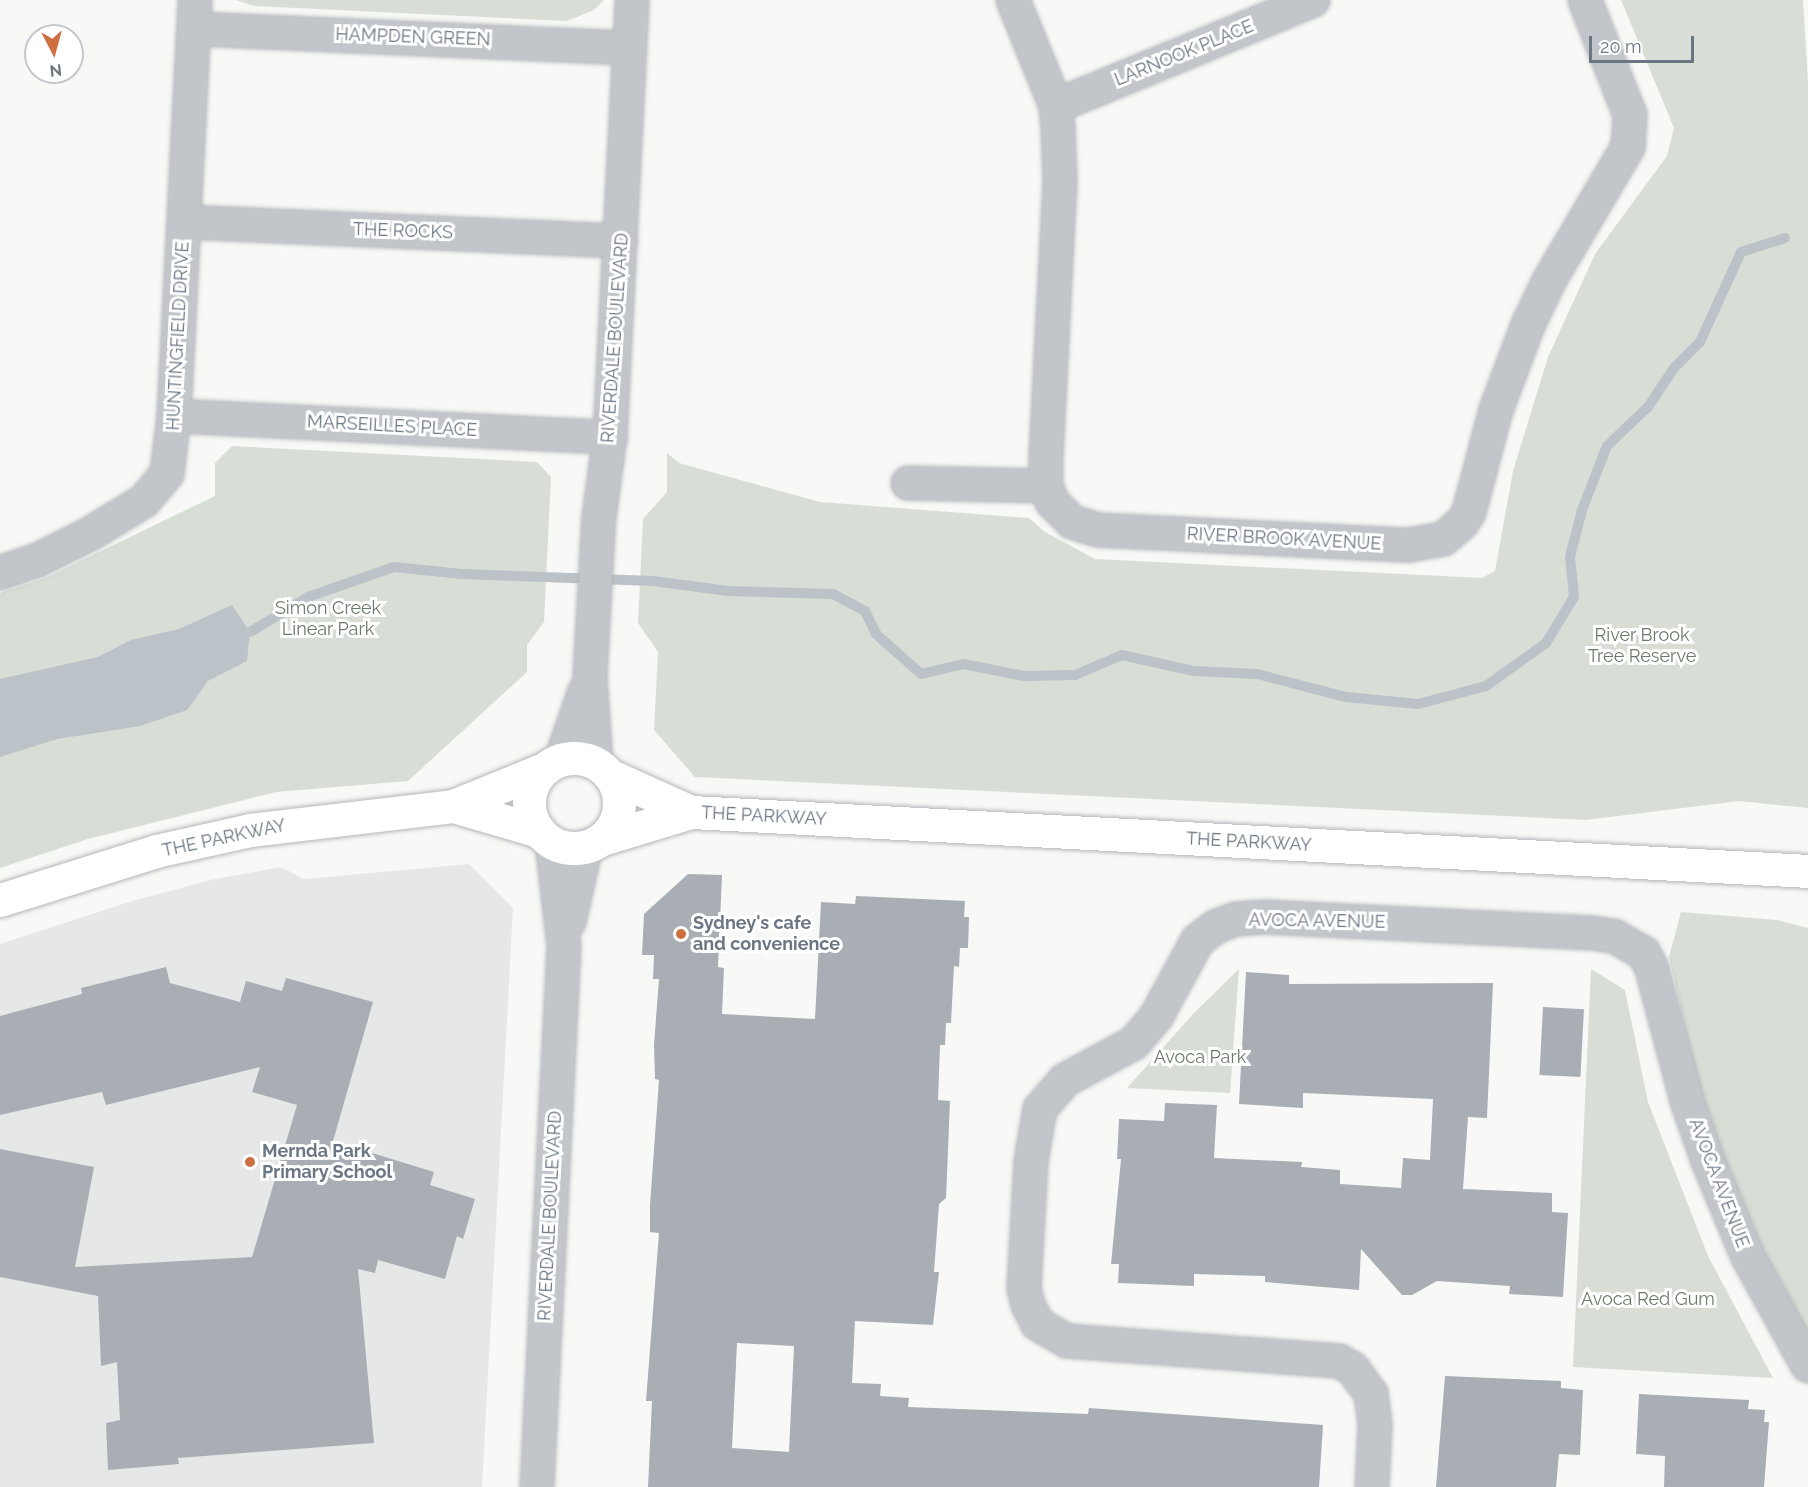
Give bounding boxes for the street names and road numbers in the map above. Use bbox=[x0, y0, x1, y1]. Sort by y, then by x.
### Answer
street label: LARNOOK PLACE bbox=[1111, 15, 1257, 91]
street label: HAMPDEN GREEN bbox=[335, 23, 491, 51]
street label: THE ROCKS bbox=[353, 218, 453, 244]
street label: RIVERDALE BOULEVARD bbox=[597, 232, 633, 444]
street label: HUNTINGFIELD DRIVE bbox=[162, 241, 194, 431]
street label: MARSEILLES PLACE bbox=[306, 411, 478, 441]
street label: RIVER BROOK AVENUE bbox=[1186, 523, 1382, 555]
street label: THE PARKWAY bbox=[701, 802, 827, 830]
street label: THE PARKWAY bbox=[160, 814, 288, 862]
street label: THE PARKWAY bbox=[1186, 828, 1312, 856]
street label: AVOCA AVENUE bbox=[1248, 909, 1386, 933]
street label: RIVERDALE BOULEVARD bbox=[534, 1110, 566, 1322]
street label: AVOCA AVENUE bbox=[1684, 1115, 1754, 1251]

